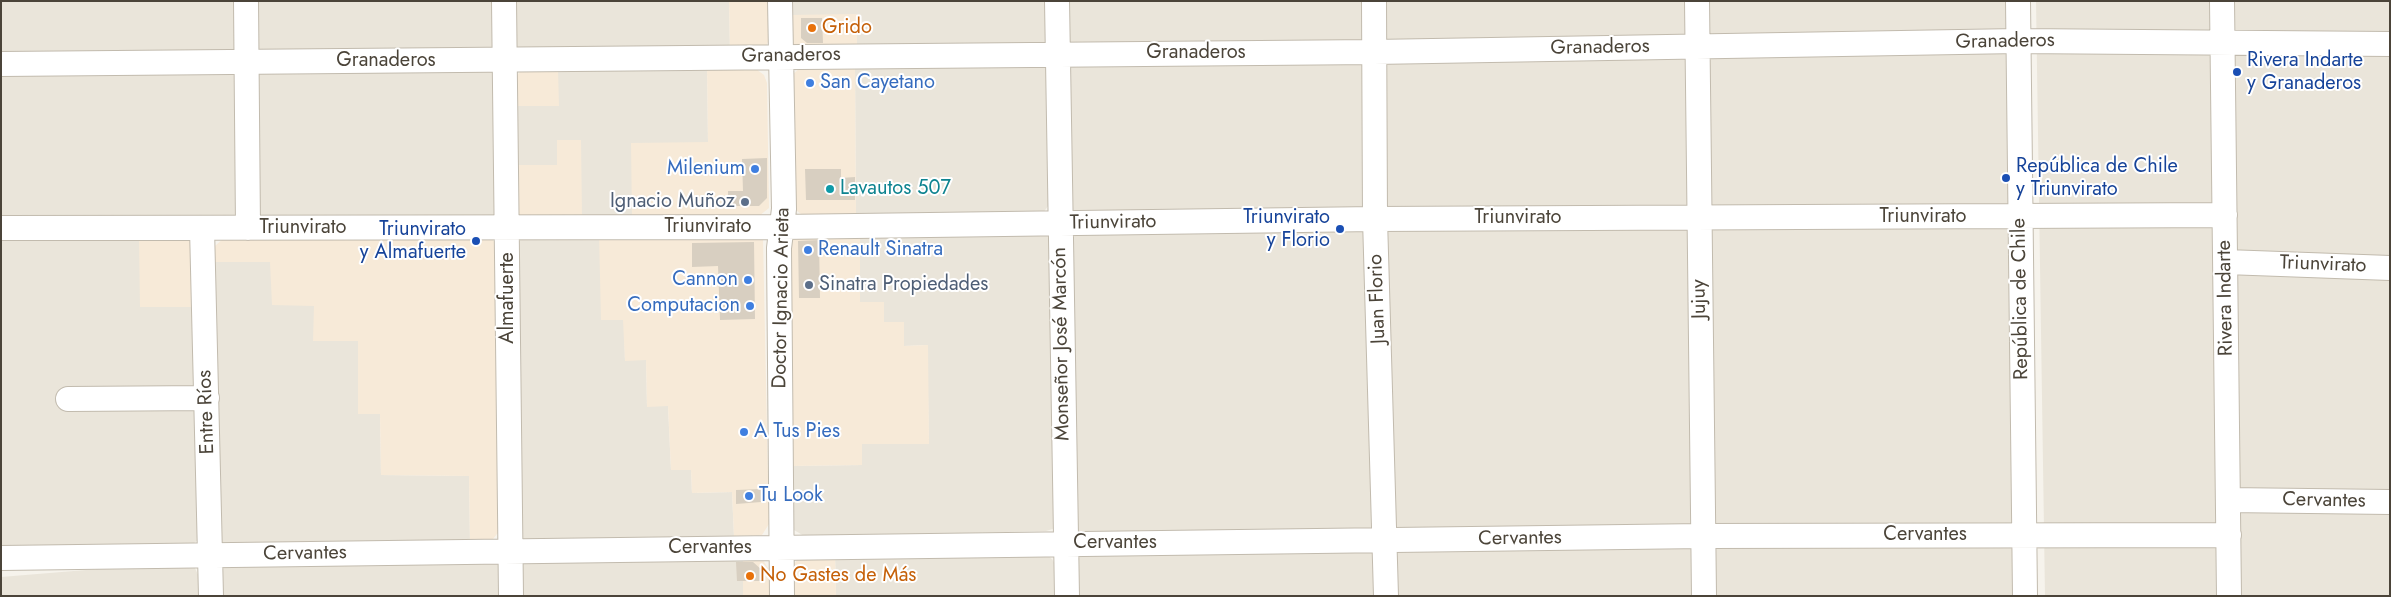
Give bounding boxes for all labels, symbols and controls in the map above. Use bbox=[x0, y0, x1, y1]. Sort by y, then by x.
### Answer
place label: Grido bbox=[822, 16, 872, 40]
marker: Grido bbox=[806, 22, 818, 34]
street label: Granaderos bbox=[1955, 29, 2055, 55]
street label: Granaderos bbox=[1550, 35, 1650, 61]
street label: Granaderos bbox=[1146, 41, 1246, 65]
street label: Granaderos bbox=[741, 43, 841, 69]
street label: Granaderos bbox=[336, 49, 436, 73]
place label: Rivera Indarte y Granaderos bbox=[2247, 49, 2363, 96]
marker: Rivera Indarte y Granaderos bbox=[2231, 66, 2243, 78]
place label: San Cayetano bbox=[820, 71, 935, 95]
marker: San Cayetano bbox=[804, 77, 816, 89]
place label: República de Chile y Triunvirato bbox=[2016, 155, 2178, 202]
place label: Milenium bbox=[667, 157, 745, 181]
marker: Milenium bbox=[749, 163, 761, 175]
marker: República de Chile y Triunvirato bbox=[2000, 172, 2012, 184]
place label: Lavautos 507 bbox=[840, 177, 951, 201]
marker: Lavautos 507 bbox=[824, 183, 836, 195]
place label: Ignacio Muñoz bbox=[610, 190, 735, 214]
marker: Ignacio Muñoz bbox=[739, 196, 751, 208]
street label: Triunvirato bbox=[1880, 205, 1966, 229]
place label: Triunvirato y Florio bbox=[1243, 206, 1330, 253]
street label: Triunvirato bbox=[1475, 206, 1561, 230]
street label: Doctor Ignacio Arieta bbox=[768, 207, 796, 389]
street label: Triunvirato bbox=[1069, 210, 1157, 236]
street label: Triunvirato bbox=[665, 215, 751, 239]
street label: Triunvirato bbox=[260, 216, 346, 240]
place label: Triunvirato y Almafuerte bbox=[360, 218, 466, 265]
street label: República de Chile bbox=[2008, 218, 2034, 380]
marker: Triunvirato y Florio bbox=[1334, 223, 1346, 235]
marker: Triunvirato y Almafuerte bbox=[470, 235, 482, 247]
place label: Renault Sinatra bbox=[818, 238, 943, 262]
street label: Rivera Indarte bbox=[2213, 240, 2239, 356]
marker: Renault Sinatra bbox=[802, 244, 814, 256]
street label: Monseñor José Marcón bbox=[1048, 247, 1076, 441]
street label: Triunvirato bbox=[2279, 251, 2367, 279]
street label: Almafuerte bbox=[496, 252, 520, 344]
street label: Juan Florio bbox=[1364, 254, 1392, 344]
place label: Cannon bbox=[672, 268, 738, 292]
place label: Sinatra Propiedades bbox=[819, 273, 988, 297]
marker: Cannon bbox=[742, 274, 754, 286]
marker: Sinatra Propiedades bbox=[803, 279, 815, 291]
street label: Jujuy bbox=[1688, 279, 1712, 319]
place label: Computacion bbox=[627, 294, 740, 318]
marker: Computacion bbox=[744, 300, 756, 312]
street label: Entre Ríos bbox=[194, 369, 220, 455]
place label: A Tus Pies bbox=[754, 420, 840, 444]
marker: A Tus Pies bbox=[738, 426, 750, 438]
place label: Tu Look bbox=[759, 484, 823, 508]
street label: Cervantes bbox=[2282, 488, 2366, 514]
marker: Tu Look bbox=[743, 490, 755, 502]
street label: Cervantes bbox=[1883, 523, 1967, 547]
street label: Cervantes bbox=[1478, 526, 1562, 552]
street label: Cervantes bbox=[1073, 531, 1157, 555]
street label: Cervantes bbox=[668, 536, 752, 560]
street label: Cervantes bbox=[263, 541, 347, 567]
place label: No Gastes de Más bbox=[760, 564, 916, 588]
marker: No Gastes de Más bbox=[744, 570, 756, 582]

